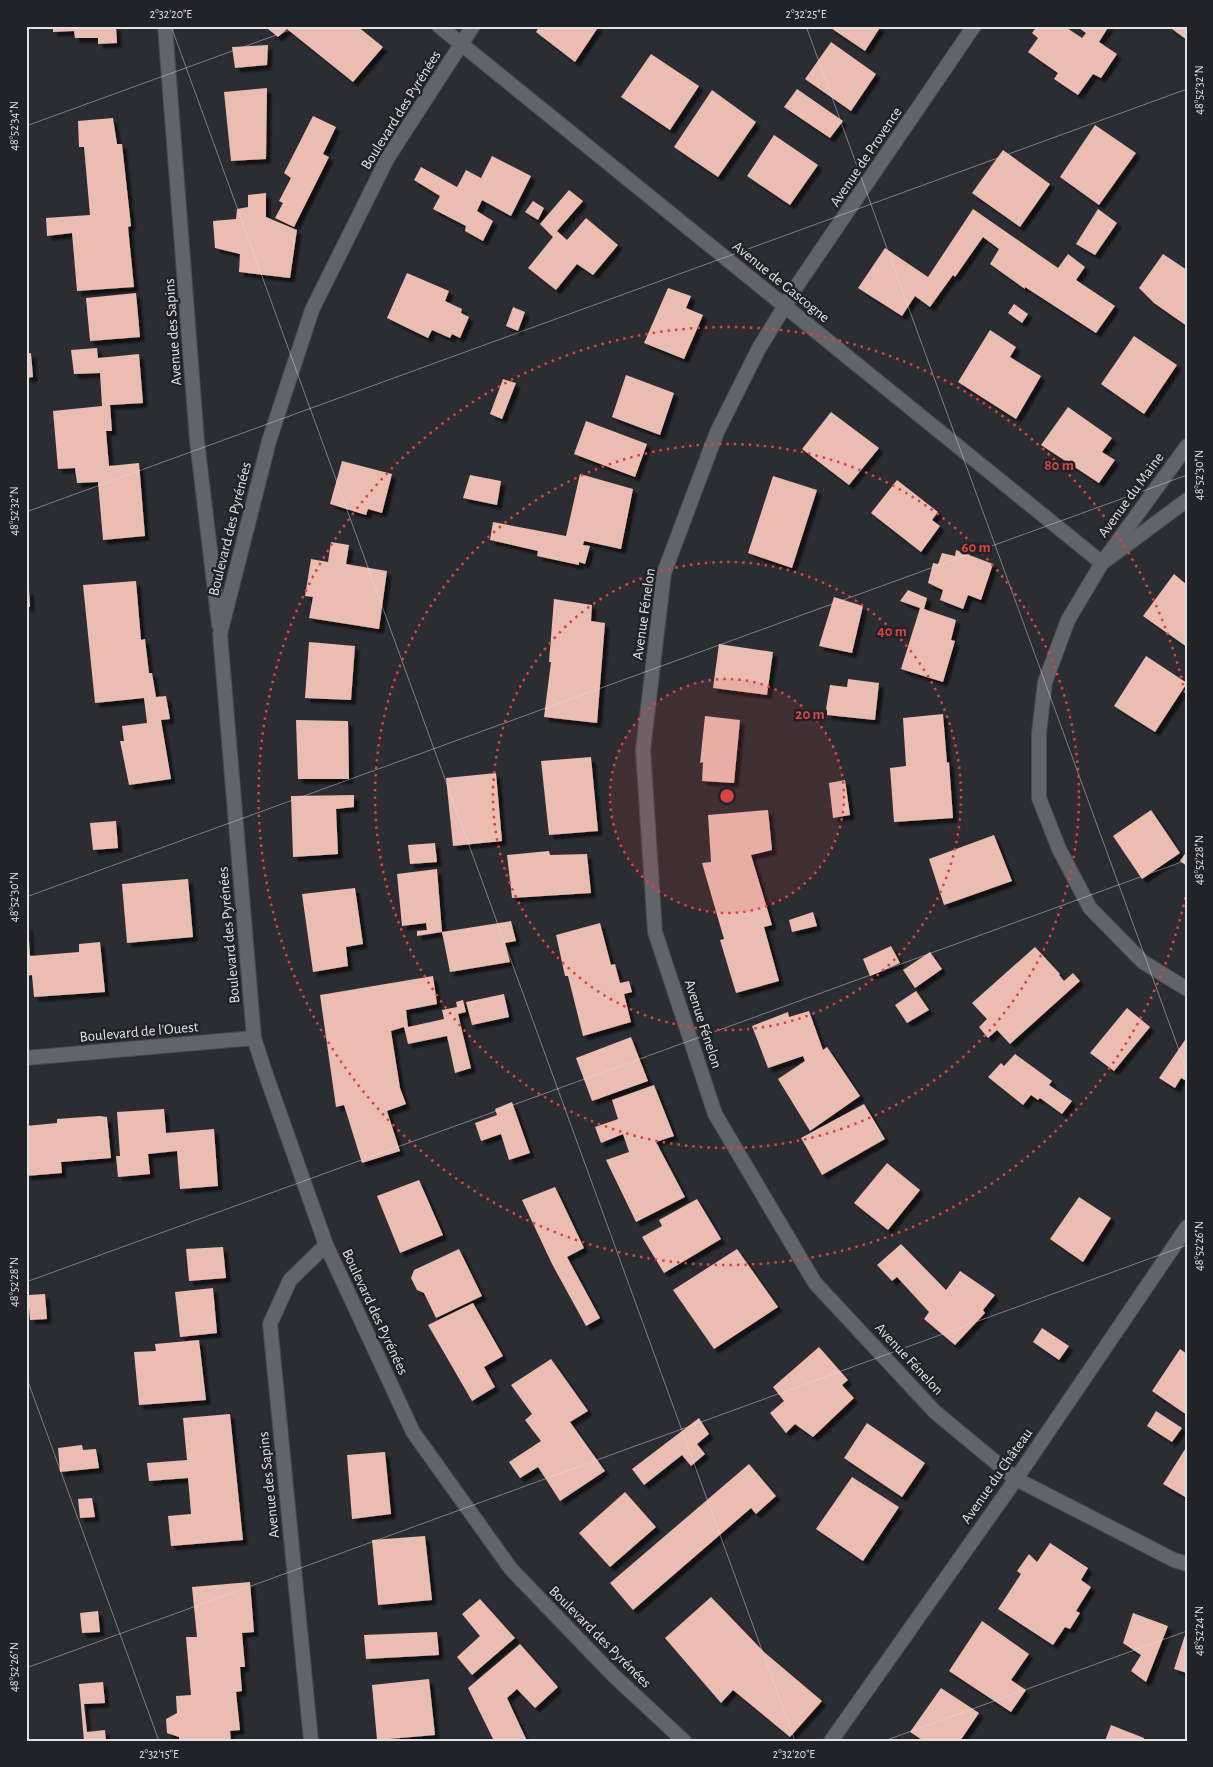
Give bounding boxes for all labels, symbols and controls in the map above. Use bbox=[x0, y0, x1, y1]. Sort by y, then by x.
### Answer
text: 2°32'20"E bbox=[150, 8, 192, 20]
text: 2°32'25"E bbox=[786, 8, 827, 20]
street label: Boulevard des Pyrénées bbox=[358, 48, 444, 172]
text: 48°52'32"N bbox=[1193, 65, 1205, 115]
text: 48°52'34"N bbox=[8, 101, 20, 151]
street label: Avenue de Provence bbox=[827, 104, 905, 209]
street label: Avenue de Gascogne bbox=[730, 238, 832, 326]
street label: Avenue des Sapins bbox=[162, 278, 184, 386]
street label: Avenue du Maine bbox=[1095, 450, 1167, 540]
text: 48°52'30"N bbox=[1193, 450, 1205, 500]
text: 80 m bbox=[1044, 458, 1074, 473]
street label: Boulevard des Pyrénées bbox=[206, 461, 254, 597]
text: 48°52'32"N bbox=[8, 486, 20, 536]
text: 60 m bbox=[961, 540, 991, 555]
street label: Avenue Fénelon bbox=[630, 567, 658, 661]
text: 40 m bbox=[877, 624, 907, 639]
text: 20 m bbox=[795, 707, 825, 722]
centre of rings bbox=[718, 787, 736, 805]
text: 48°52'28"N bbox=[1193, 835, 1205, 885]
street label: Boulevard des Pyrénées bbox=[216, 866, 242, 1004]
text: 48°52'30"N bbox=[8, 872, 20, 922]
street label: Avenue Fénelon bbox=[682, 978, 724, 1070]
street label: Boulevard de l'Ouest bbox=[79, 1019, 199, 1045]
text: 48°52'26"N bbox=[1193, 1221, 1205, 1271]
street label: Boulevard des Pyrénées bbox=[339, 1247, 411, 1377]
text: 48°52'28"N bbox=[8, 1257, 20, 1307]
street label: Avenue Fénelon bbox=[872, 1320, 946, 1398]
street label: Avenue du Château bbox=[959, 1425, 1036, 1526]
street label: Avenue des Sapins bbox=[256, 1431, 282, 1539]
street label: Boulevard des Pyrénées bbox=[546, 1583, 654, 1691]
text: 48°52'24"N bbox=[1193, 1606, 1205, 1656]
text: 48°52'26"N bbox=[8, 1642, 20, 1692]
text: 2°32'15"E bbox=[139, 1748, 179, 1760]
text: 2°32'20"E bbox=[773, 1748, 815, 1760]

